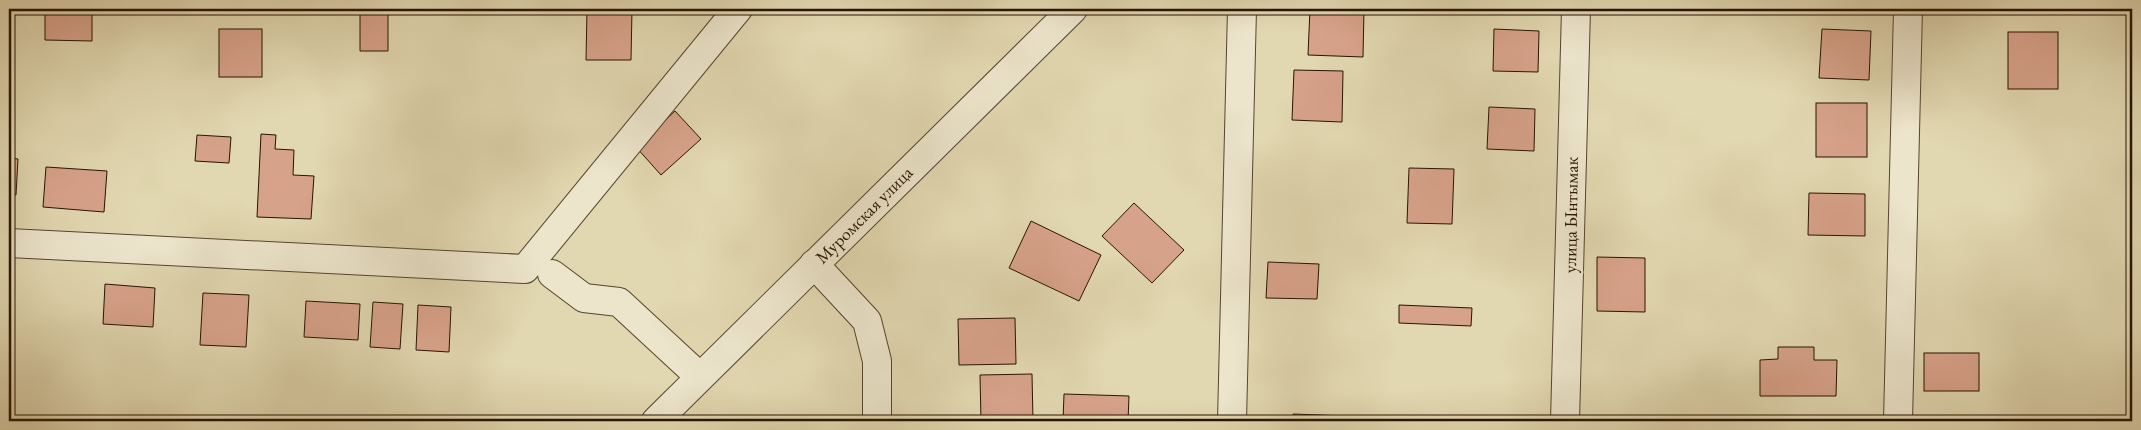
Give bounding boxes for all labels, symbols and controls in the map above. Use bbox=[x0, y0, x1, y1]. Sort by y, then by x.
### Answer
street label: улица Ынтымак bbox=[1558, 156, 1583, 273]
street label: Муромская улица bbox=[810, 160, 918, 268]

